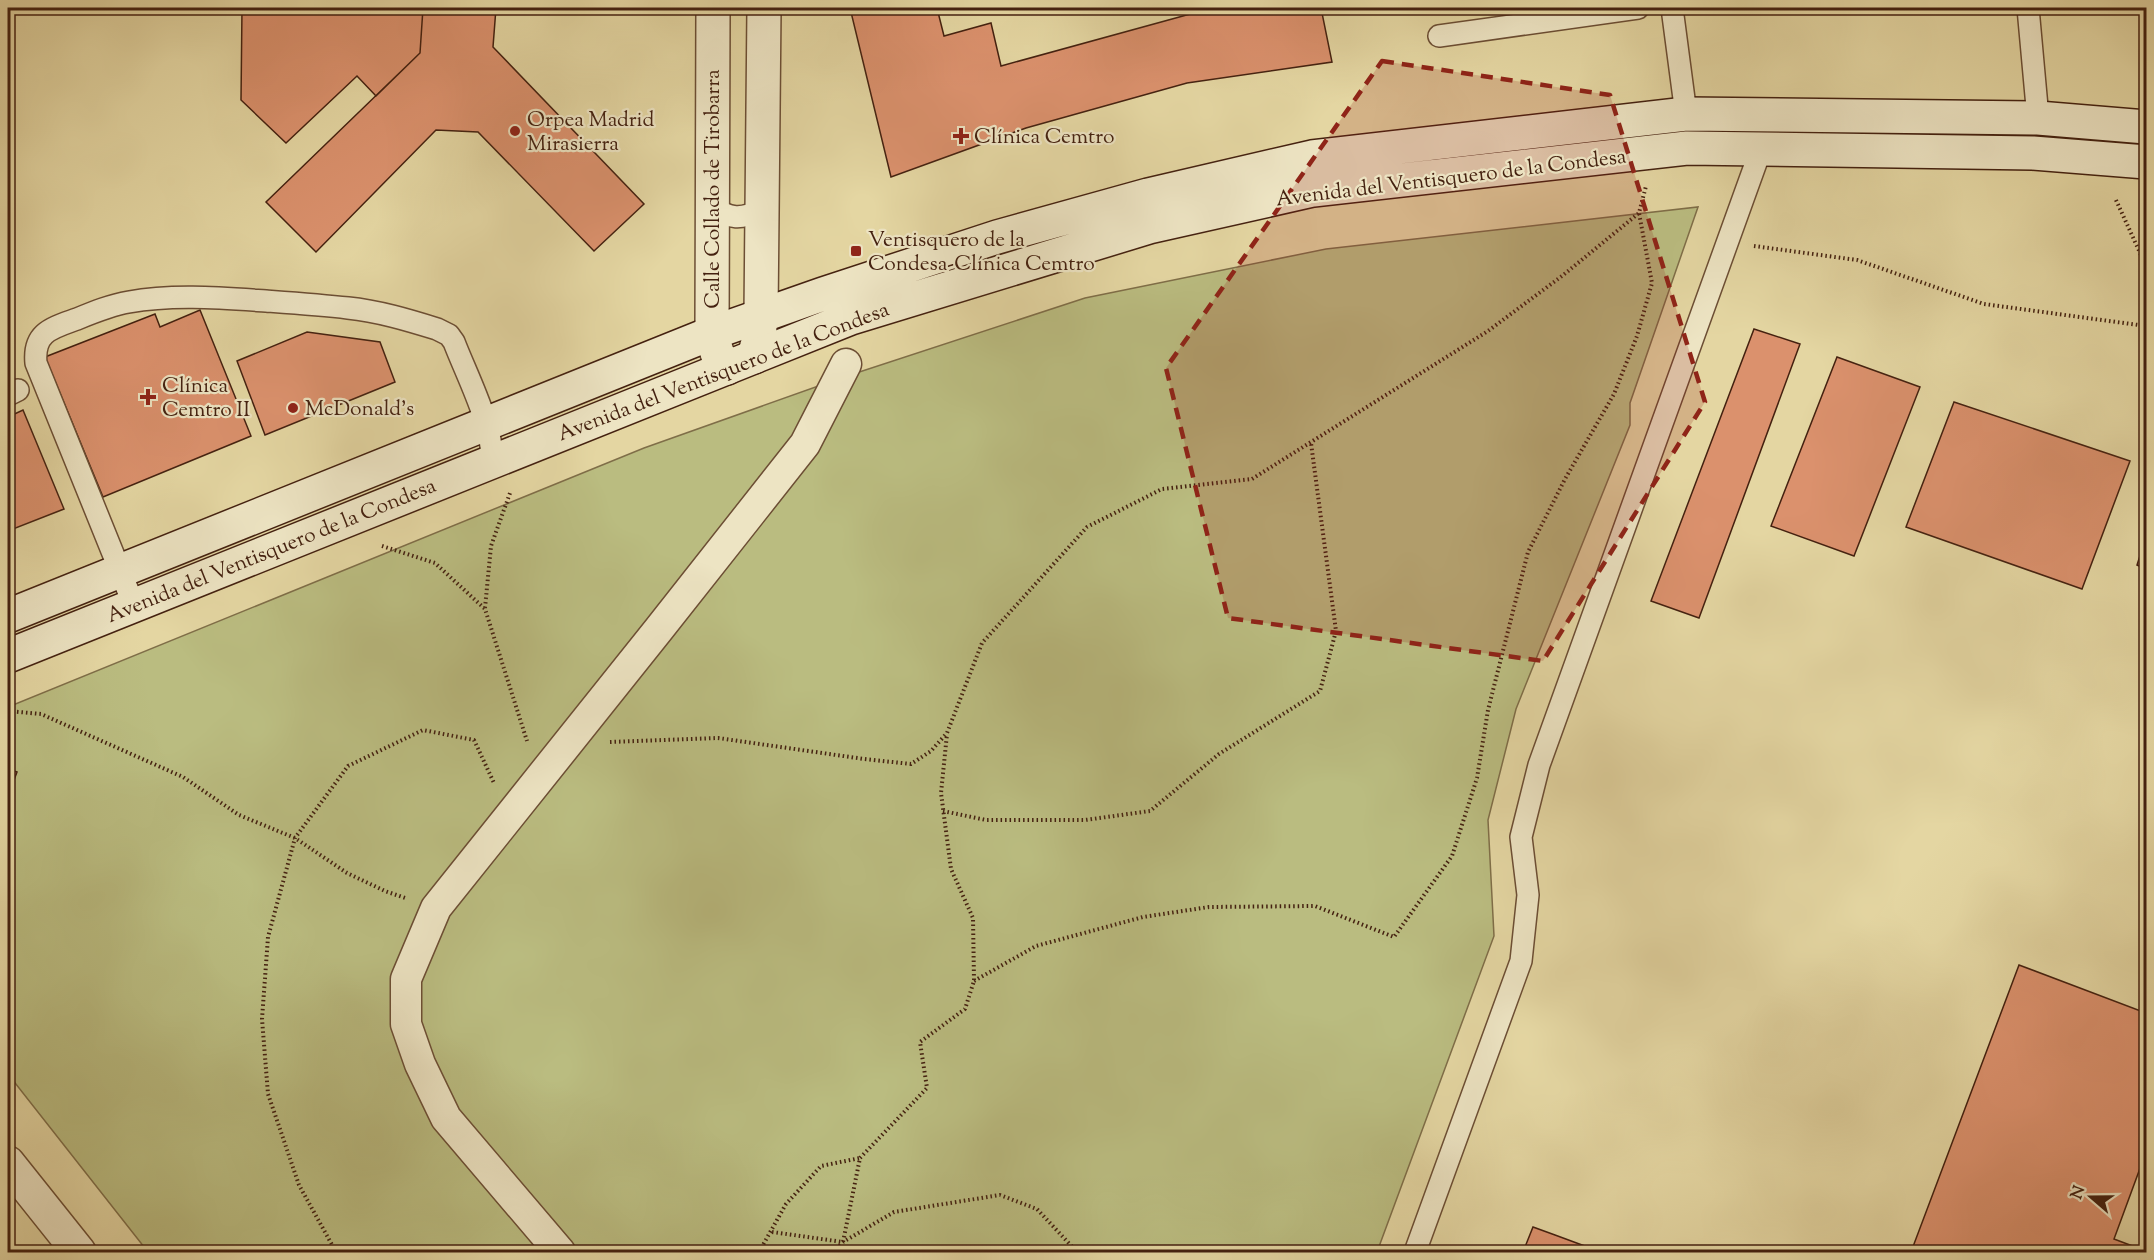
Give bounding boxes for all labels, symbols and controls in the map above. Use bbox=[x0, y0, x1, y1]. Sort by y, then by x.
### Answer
street label: Calle Collado de Tirobarra bbox=[699, 69, 729, 309]
place label: Orpea Madrid Mirasierra bbox=[527, 106, 654, 160]
place label: Clínica Cemtro bbox=[974, 123, 1115, 153]
marker: Orpea Madrid Mirasierra bbox=[508, 124, 522, 138]
marker: Clínica Cemtro bbox=[952, 127, 970, 145]
street label: Avenida del Ventisquero de la Condesa bbox=[1274, 143, 1629, 215]
place label: Ventisquero de la Condesa-Clínica Cemtro bbox=[868, 226, 1095, 280]
marker: Ventisquero de la Condesa-Clínica Cemtro bbox=[849, 244, 863, 258]
street label: Avenida del Ventisquero de la Condesa bbox=[554, 296, 894, 450]
place label: Clínica Cemtro II bbox=[162, 372, 250, 426]
marker: Clínica Cemtro II bbox=[139, 388, 157, 406]
place label: McDonald's bbox=[305, 395, 414, 425]
marker: McDonald's bbox=[286, 401, 300, 415]
street label: Avenida del Ventisquero de la Condesa bbox=[103, 472, 441, 632]
north arrow bbox=[2061, 1167, 2121, 1227]
text: N bbox=[2066, 1183, 2092, 1203]

